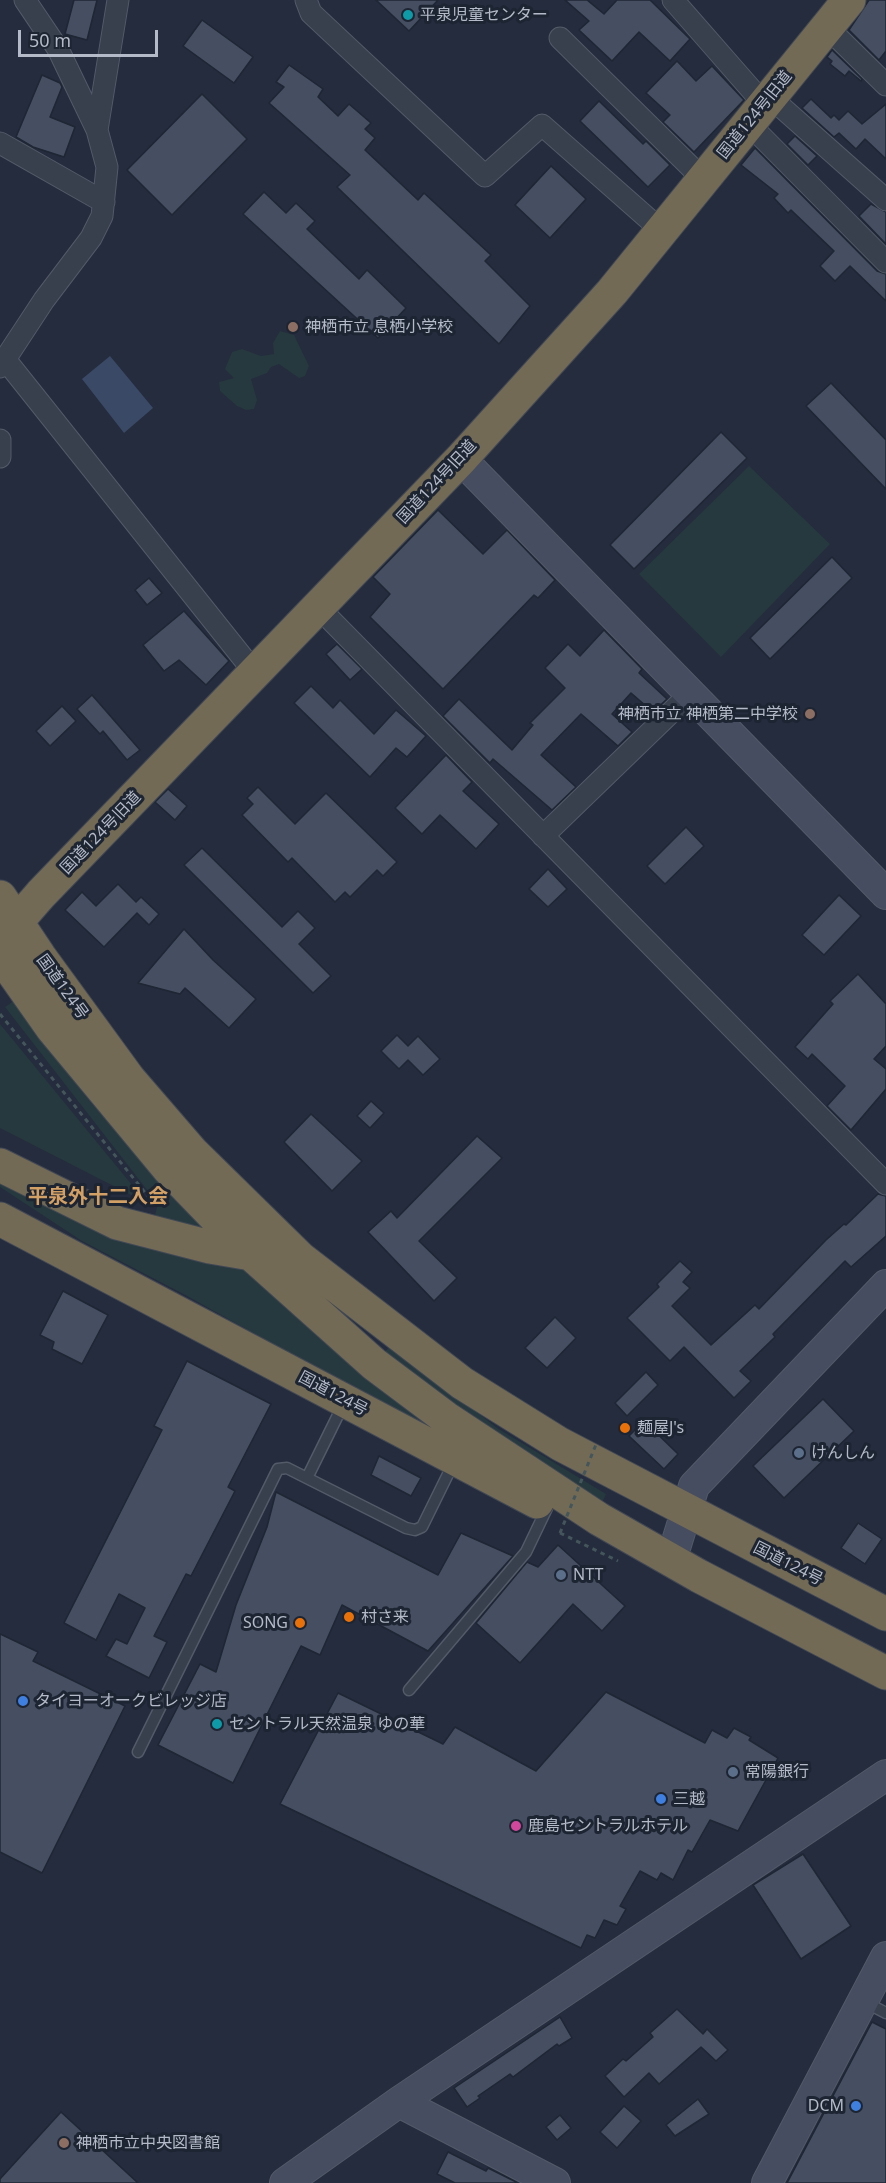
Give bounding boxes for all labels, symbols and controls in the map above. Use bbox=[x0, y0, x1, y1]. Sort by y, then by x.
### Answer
place label: 平泉児童センター bbox=[420, 5, 548, 25]
marker: 平泉児童センター bbox=[401, 8, 415, 22]
scale bar bbox=[21, 18, 160, 56]
text: 50 m bbox=[29, 28, 71, 52]
street label: 国道124号旧道 bbox=[714, 67, 796, 163]
place label: 神栖市立 息栖小学校 bbox=[305, 317, 453, 337]
marker: 神栖市立 息栖小学校 bbox=[286, 320, 300, 334]
street label: 国道124号旧道 bbox=[393, 436, 481, 528]
place label: 神栖市立 神栖第二中学校 bbox=[618, 704, 798, 724]
marker: 神栖市立 神栖第二中学校 bbox=[803, 707, 817, 721]
street label: 国道124号旧道 bbox=[57, 788, 145, 878]
street label: 国道124号 bbox=[32, 951, 92, 1023]
district label: 平泉外十二入会 bbox=[28, 1185, 168, 1209]
street label: 国道124号 bbox=[295, 1368, 371, 1420]
place label: 麺屋J's bbox=[637, 1418, 684, 1438]
marker: 麺屋J's bbox=[618, 1421, 632, 1435]
place label: けんしん bbox=[811, 1443, 875, 1463]
marker: けんしん bbox=[792, 1446, 806, 1460]
street label: 国道124号 bbox=[750, 1538, 826, 1590]
place label: NTT bbox=[573, 1565, 603, 1585]
marker: NTT bbox=[554, 1568, 568, 1582]
place label: 村さ来 bbox=[361, 1607, 409, 1627]
marker: 村さ来 bbox=[342, 1610, 356, 1624]
place label: SONG bbox=[243, 1613, 288, 1633]
marker: SONG bbox=[293, 1616, 307, 1630]
place label: タイヨーオークビレッジ店 bbox=[35, 1691, 227, 1711]
marker: タイヨーオークビレッジ店 bbox=[16, 1694, 30, 1708]
place label: セントラル天然温泉 ゆの華 bbox=[229, 1714, 425, 1734]
marker: セントラル天然温泉 ゆの華 bbox=[210, 1717, 224, 1731]
place label: 常陽銀行 bbox=[745, 1762, 809, 1782]
marker: 常陽銀行 bbox=[726, 1765, 740, 1779]
place label: 三越 bbox=[673, 1789, 705, 1809]
marker: 三越 bbox=[654, 1792, 668, 1806]
place label: 鹿島セントラルホテル bbox=[528, 1816, 688, 1836]
marker: 鹿島セントラルホテル bbox=[509, 1819, 523, 1833]
place label: DCM bbox=[808, 2096, 844, 2116]
marker: DCM bbox=[849, 2099, 863, 2113]
place label: 神栖市立中央図書館 bbox=[76, 2133, 220, 2153]
marker: 神栖市立中央図書館 bbox=[57, 2136, 71, 2150]

